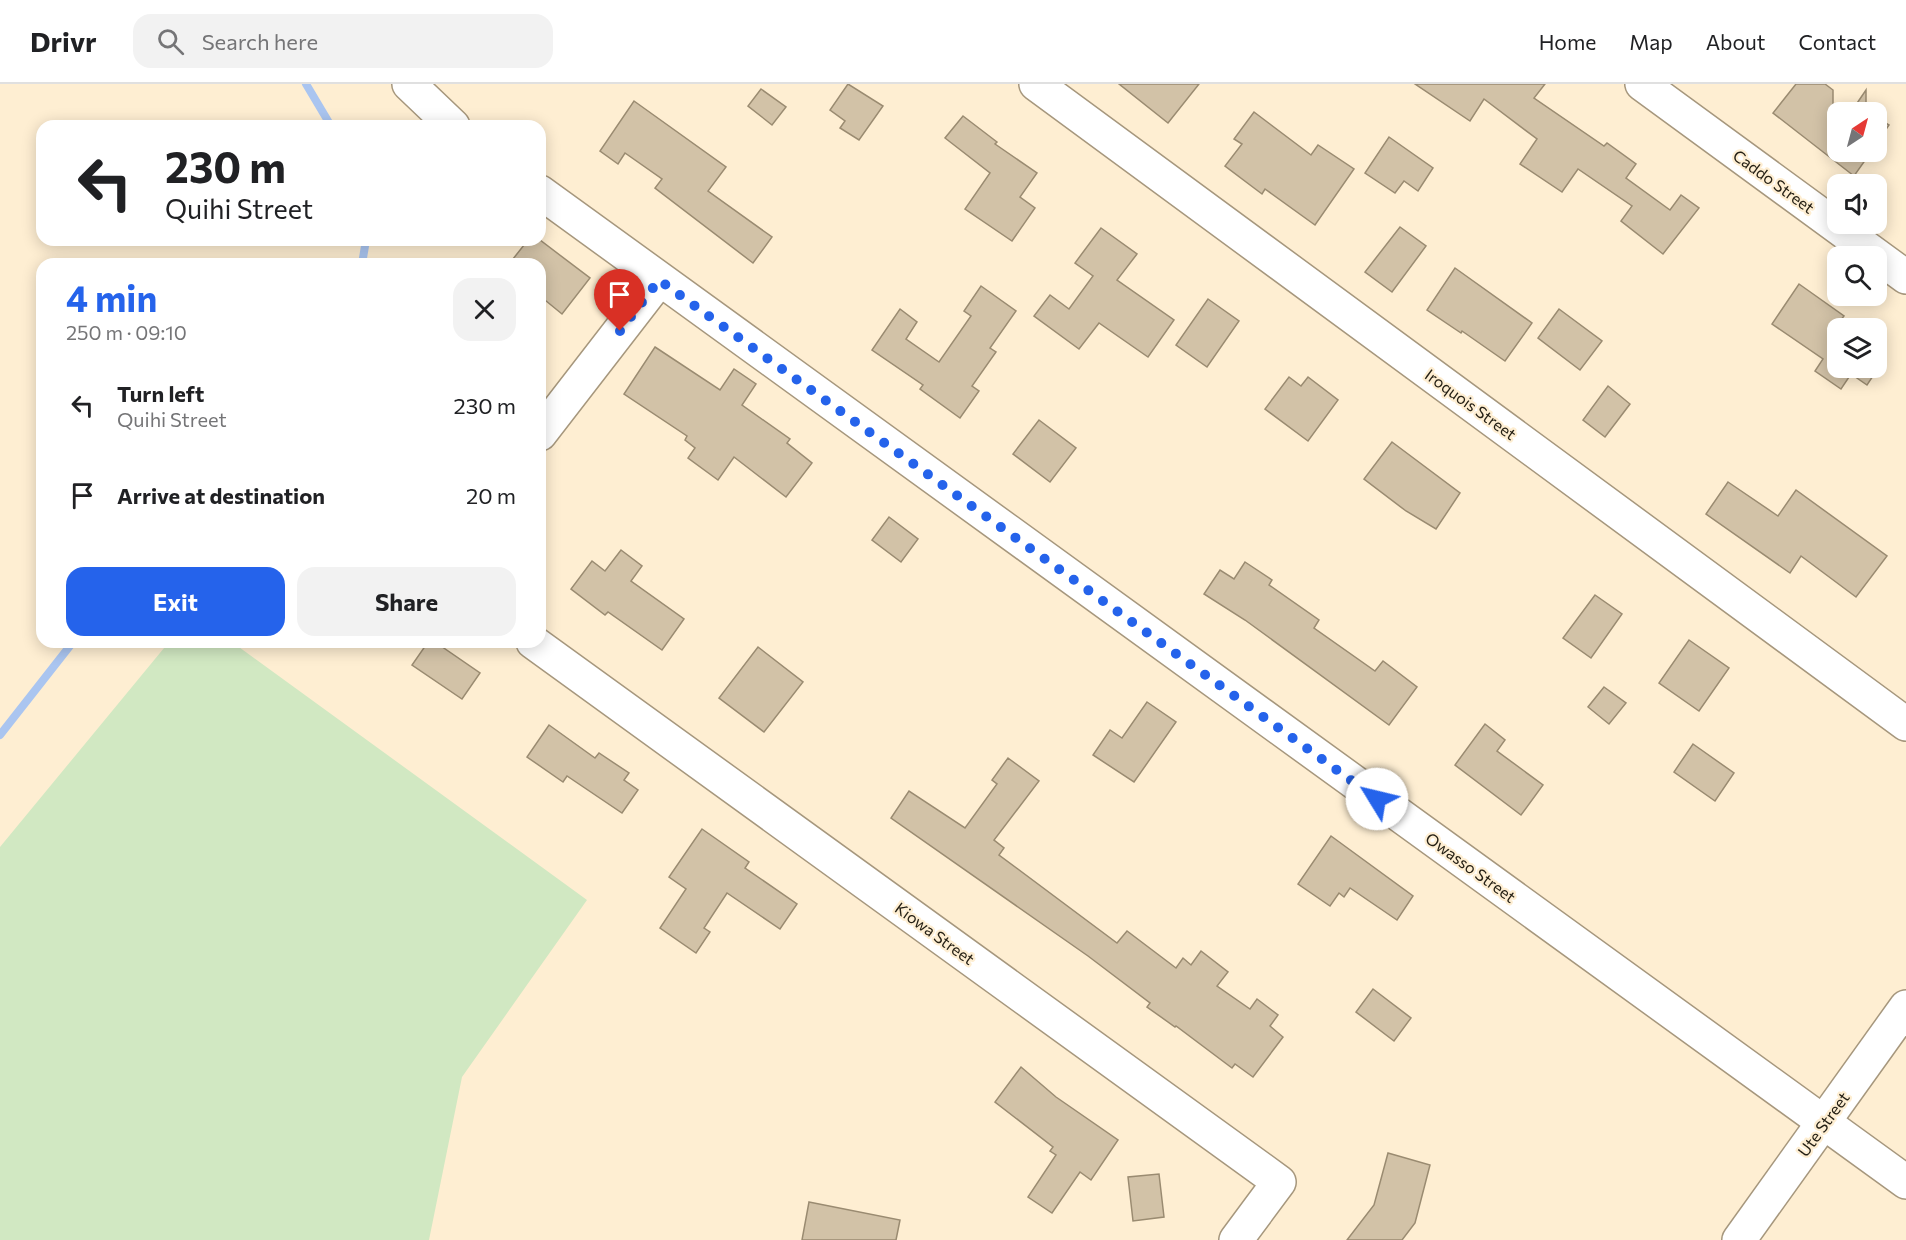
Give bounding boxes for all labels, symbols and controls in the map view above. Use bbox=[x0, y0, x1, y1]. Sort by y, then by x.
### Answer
search box bbox=[133, 14, 553, 68]
text: Drivr bbox=[30, 24, 97, 58]
icon: search bbox=[154, 25, 187, 58]
text: Search here bbox=[202, 28, 318, 55]
text: Home bbox=[1539, 29, 1596, 54]
text: Map bbox=[1629, 29, 1673, 54]
text: About bbox=[1706, 29, 1765, 54]
text: Contact bbox=[1798, 29, 1876, 54]
north arrow bbox=[1827, 102, 1887, 162]
map controls bbox=[1827, 102, 1887, 378]
text: 230 m bbox=[165, 140, 286, 192]
icon: left bbox=[66, 144, 144, 222]
street label: Caddo Street bbox=[1730, 145, 1819, 217]
button: sound bbox=[1827, 174, 1887, 234]
text: Quihi Street bbox=[165, 192, 313, 225]
button: search bbox=[1827, 246, 1887, 306]
pin bbox=[594, 269, 645, 331]
text: 4 min bbox=[66, 275, 157, 319]
button: close bbox=[453, 278, 516, 341]
icon: arrive bbox=[603, 278, 636, 311]
button: layers bbox=[1827, 318, 1887, 378]
text: 250 m · 09:10 bbox=[66, 320, 187, 344]
street label: Iroquois Street bbox=[1422, 365, 1520, 444]
text: Turn left bbox=[117, 380, 204, 407]
icon: left bbox=[66, 389, 99, 422]
text: 230 m bbox=[453, 392, 516, 419]
text: Quihi Street bbox=[117, 407, 227, 431]
icon: arrive bbox=[66, 479, 99, 512]
text: Arrive at destination bbox=[117, 482, 325, 509]
text: 20 m bbox=[466, 482, 516, 509]
button: Exit bbox=[66, 567, 285, 636]
button: Share bbox=[297, 567, 516, 636]
position arrow bbox=[1345, 767, 1409, 831]
street label: Owasso Street bbox=[1422, 828, 1520, 906]
street label: Kiowa Street bbox=[892, 898, 979, 968]
street label: Ute Street bbox=[1793, 1088, 1853, 1160]

